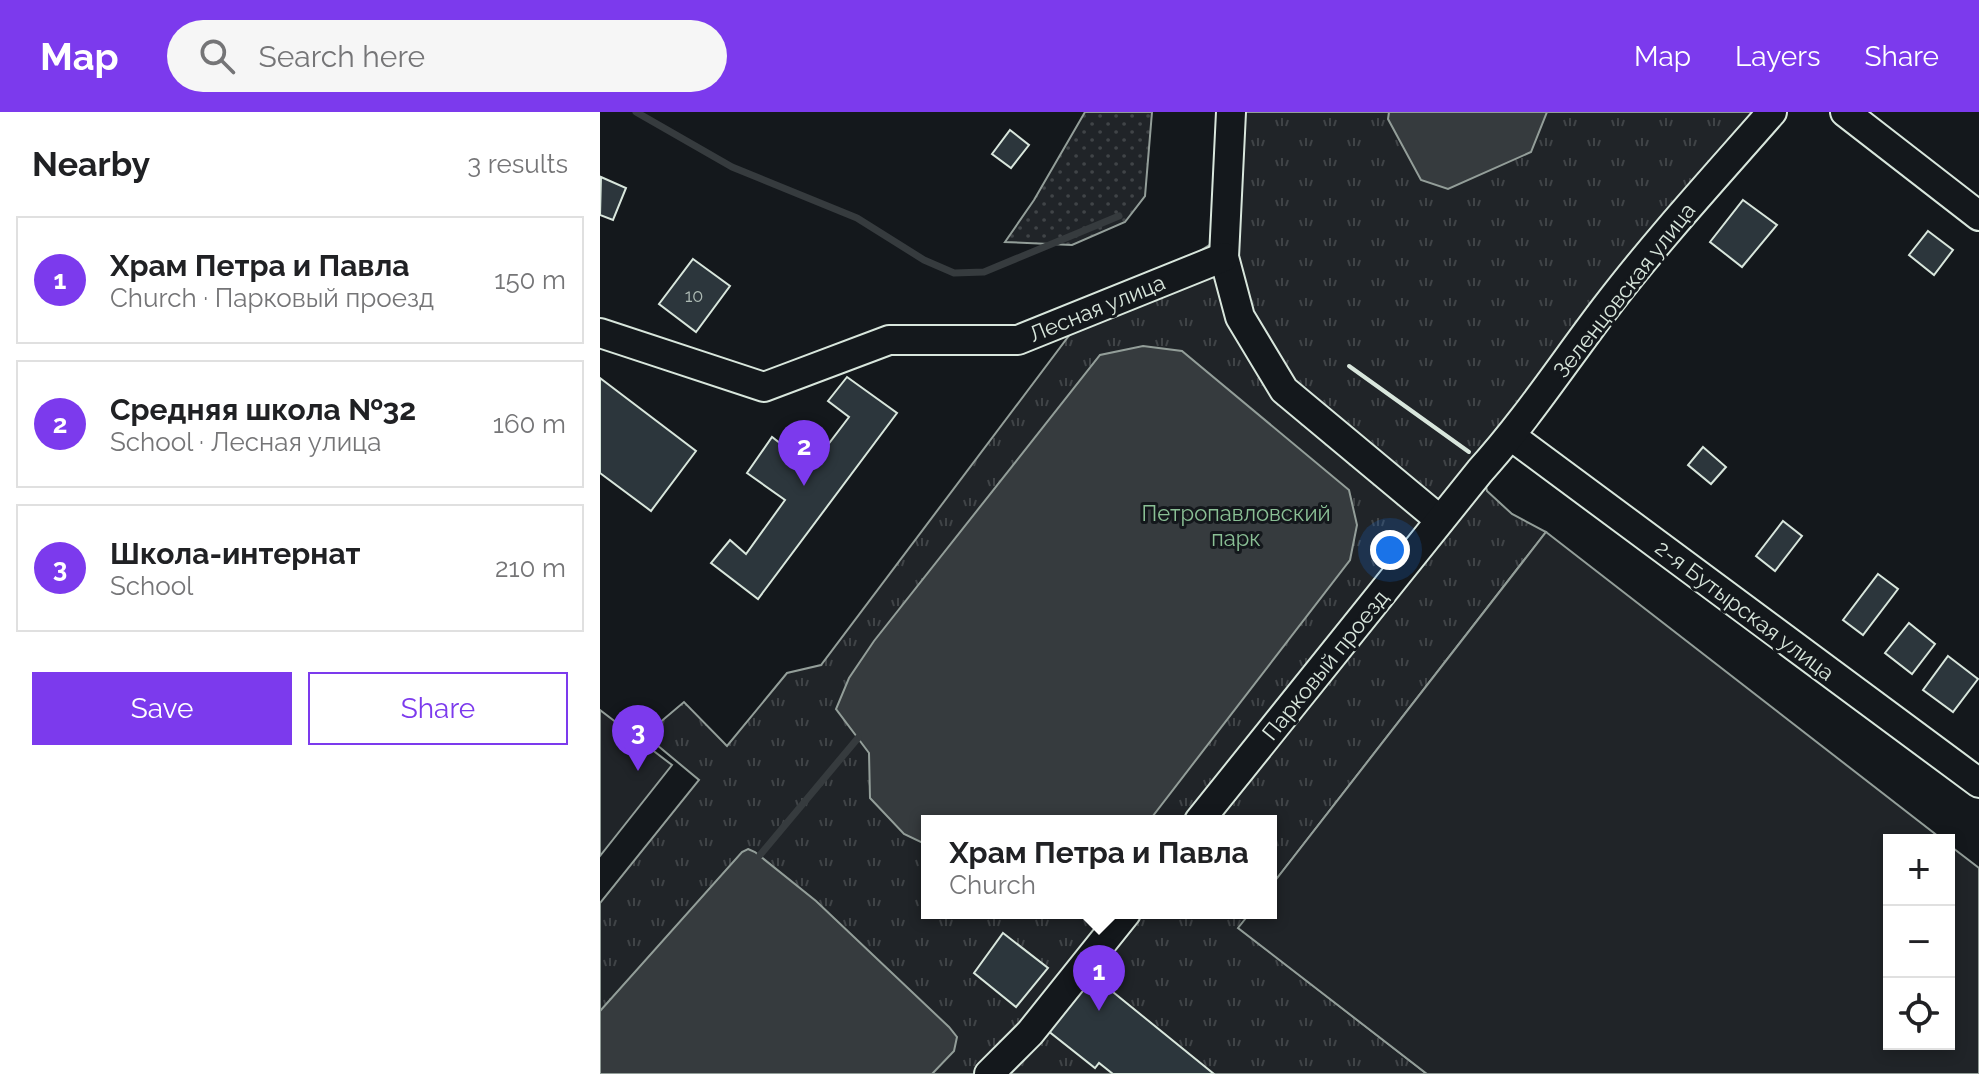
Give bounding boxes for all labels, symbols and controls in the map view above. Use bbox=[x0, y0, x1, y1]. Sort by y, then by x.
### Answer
search box bbox=[167, 20, 727, 92]
text: Map bbox=[40, 34, 119, 79]
icon: search bbox=[195, 34, 239, 78]
text: Search here bbox=[259, 39, 425, 74]
text: Map bbox=[1634, 40, 1691, 73]
text: Layers bbox=[1735, 40, 1821, 73]
text: Share bbox=[1865, 40, 1939, 73]
text: Nearby bbox=[32, 144, 150, 184]
text: 3 results bbox=[467, 149, 568, 179]
street label: Зеленцовская улица bbox=[1548, 197, 1700, 383]
text: Храм Петра и Павла bbox=[110, 248, 410, 283]
text: 1 bbox=[54, 265, 66, 295]
text: 150 m bbox=[494, 265, 566, 295]
street label: Лесная улица bbox=[1025, 269, 1169, 347]
text: Church · Парковый проезд bbox=[110, 283, 434, 313]
house number: 10 bbox=[685, 285, 703, 306]
text: Средняя школа №32 bbox=[110, 392, 416, 427]
text: 2 bbox=[53, 409, 67, 439]
text: 160 m bbox=[493, 409, 566, 439]
pin: 2 bbox=[778, 420, 830, 486]
text: School · Лесная улица bbox=[110, 427, 381, 457]
park label: Петропавловский парк bbox=[1141, 500, 1331, 551]
your location bbox=[1370, 530, 1410, 570]
street label: 2-я Бутырская улица bbox=[1650, 534, 1840, 686]
text: Школа-интернат bbox=[110, 536, 360, 571]
text: 3 bbox=[53, 553, 67, 583]
text: 210 m bbox=[495, 553, 566, 583]
text: School bbox=[110, 571, 193, 601]
street label: Парковый проезд bbox=[1257, 585, 1394, 745]
button: Save bbox=[32, 672, 292, 745]
button: Share bbox=[308, 672, 568, 745]
pin: 3 bbox=[612, 705, 664, 771]
popup bbox=[921, 815, 1277, 919]
map controls bbox=[1883, 834, 1955, 1050]
button: + bbox=[1883, 834, 1955, 906]
text: Храм Петра и Павла bbox=[949, 835, 1249, 870]
text: Church bbox=[949, 870, 1036, 900]
button: − bbox=[1883, 906, 1955, 978]
pin: 1 bbox=[1073, 945, 1125, 1011]
button: locate bbox=[1883, 978, 1955, 1050]

